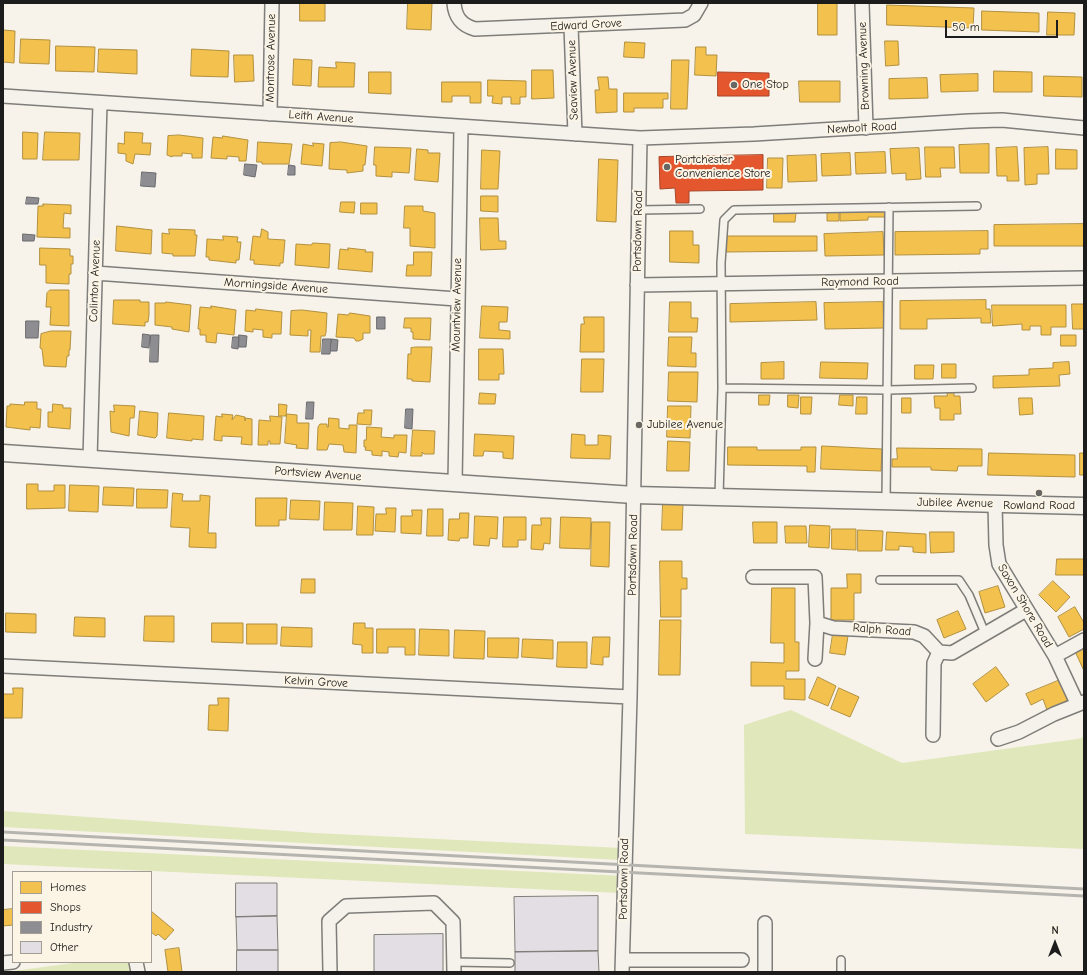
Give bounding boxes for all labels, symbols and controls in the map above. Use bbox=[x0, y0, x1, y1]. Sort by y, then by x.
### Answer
scale bar bbox=[947, 12, 1060, 38]
street label: Montrose Avenue bbox=[263, 13, 279, 103]
street label: Edward Grove bbox=[550, 16, 622, 34]
text: 50 m bbox=[952, 20, 980, 34]
street label: Browning Avenue bbox=[855, 22, 873, 110]
street label: Seaview Avenue bbox=[564, 40, 582, 120]
place label: One Stop bbox=[742, 78, 789, 92]
marker: One Stop bbox=[729, 80, 739, 90]
street label: Leith Avenue bbox=[288, 108, 354, 126]
street label: Newbolt Road bbox=[827, 119, 897, 137]
place label: Portchester Convenience Store bbox=[675, 153, 771, 181]
marker: Portchester Convenience Store bbox=[662, 162, 672, 172]
street label: Portsdown Road bbox=[630, 190, 646, 272]
street label: Colinton Avenue bbox=[86, 240, 104, 322]
street label: Mountview Avenue bbox=[449, 258, 465, 352]
street label: Raymond Road bbox=[821, 274, 899, 290]
street label: Morningside Avenue bbox=[224, 275, 328, 297]
place label: Jubilee Avenue bbox=[647, 418, 723, 432]
marker: Jubilee Avenue bbox=[634, 420, 644, 430]
street label: Portsview Avenue bbox=[274, 464, 362, 484]
marker: Rowland Road bbox=[1034, 488, 1044, 498]
street label: Jubilee Avenue bbox=[917, 495, 993, 511]
place label: Rowland Road bbox=[1003, 499, 1075, 513]
street label: Portsdown Road bbox=[625, 514, 641, 596]
street label: Saxon Shore Road bbox=[994, 562, 1056, 650]
street label: Ralph Road bbox=[852, 621, 912, 639]
street label: Kelvin Grove bbox=[284, 673, 348, 691]
street label: Portsdown Road bbox=[616, 838, 632, 920]
legend bbox=[12, 871, 152, 963]
text: Homes bbox=[50, 880, 86, 894]
text: Shops bbox=[50, 900, 81, 914]
text: Industry bbox=[50, 920, 92, 934]
north arrow bbox=[1035, 923, 1075, 963]
text: N bbox=[1051, 924, 1059, 937]
text: Other bbox=[50, 940, 78, 954]

